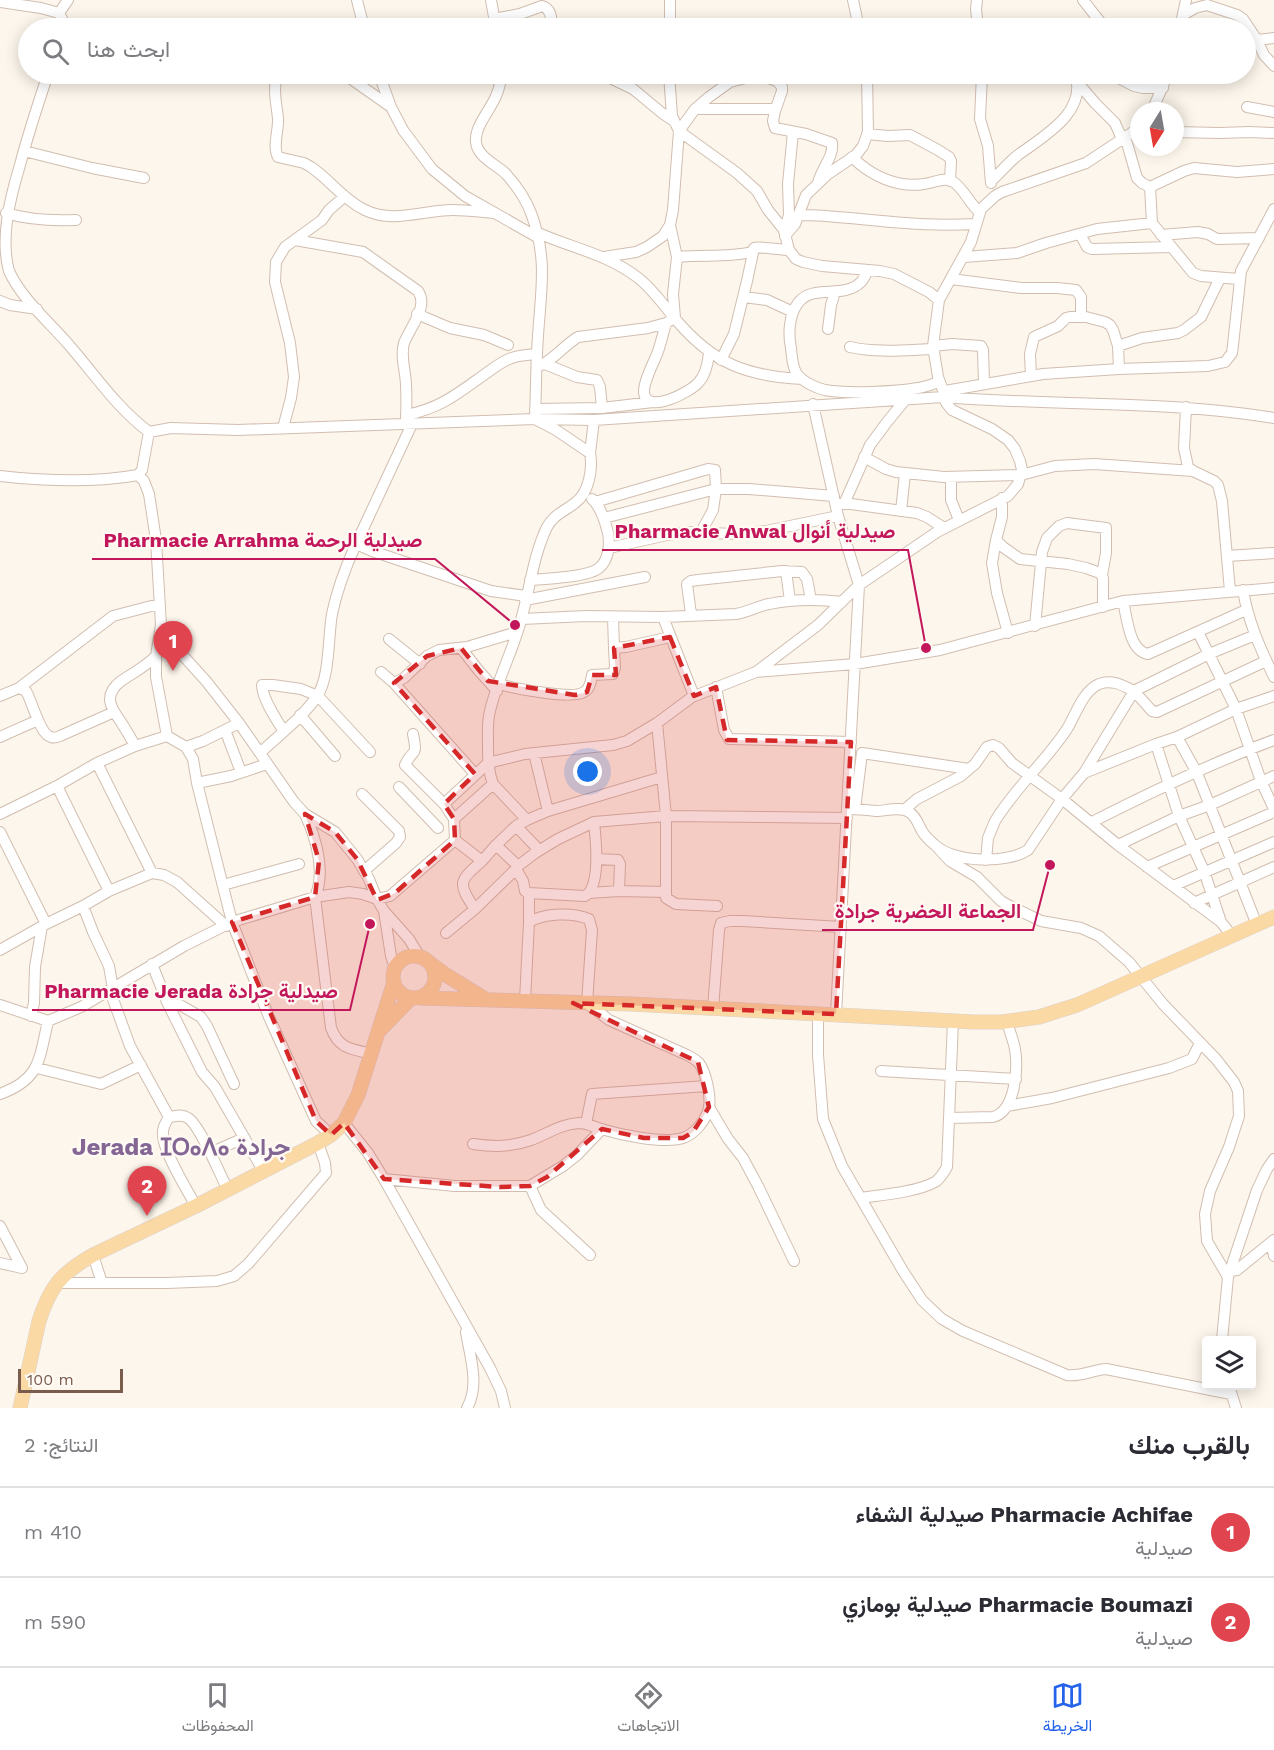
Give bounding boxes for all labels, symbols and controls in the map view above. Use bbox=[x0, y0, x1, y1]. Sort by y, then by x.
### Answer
search box bbox=[18, 18, 1256, 84]
icon: search bbox=[39, 35, 72, 68]
text: ابحث هنا bbox=[87, 37, 170, 62]
north arrow bbox=[1130, 102, 1184, 156]
callout: Pharmacie Anwal صيدلية أنوال bbox=[602, 512, 908, 550]
text: Pharmacie Anwal صيدلية أنوال bbox=[615, 519, 895, 544]
callout: Pharmacie Arrahma صيدلية الرحمة bbox=[92, 521, 435, 559]
text: Pharmacie Arrahma صيدلية الرحمة bbox=[104, 528, 422, 553]
pin: 1 bbox=[154, 622, 192, 671]
your location bbox=[573, 757, 602, 786]
callout: الجماعة الحضرية جرادة bbox=[822, 892, 1033, 930]
text: الجماعة الحضرية جرادة bbox=[835, 899, 1021, 924]
callout: Pharmacie Jerada صيدلية جرادة bbox=[32, 972, 350, 1010]
text: Pharmacie Jerada صيدلية جرادة bbox=[44, 979, 338, 1004]
district label: Jerada ⵊⵔⴰⴷⴰ جرادة bbox=[72, 1133, 290, 1162]
pin: 2 bbox=[128, 1166, 166, 1216]
map controls bbox=[1202, 1336, 1256, 1390]
button: layers bbox=[1202, 1336, 1256, 1390]
scale bar bbox=[18, 1366, 123, 1394]
text: 100 m bbox=[27, 1370, 74, 1389]
text: بالقرب منك bbox=[1128, 1430, 1250, 1460]
text: النتائج: 2 bbox=[24, 1433, 98, 1457]
text: Pharmacie Achifae صيدلية الشفاء bbox=[856, 1502, 1193, 1527]
text: 410 m bbox=[24, 1520, 82, 1544]
text: 1 bbox=[1226, 1520, 1235, 1544]
text: صيدلية bbox=[1135, 1536, 1193, 1560]
text: Pharmacie Boumazi صيدلية بومازي bbox=[842, 1592, 1193, 1617]
text: 590 m bbox=[24, 1610, 86, 1634]
text: 2 bbox=[1225, 1610, 1236, 1634]
text: صيدلية bbox=[1135, 1626, 1193, 1650]
tab: المحفوظات bbox=[182, 1679, 254, 1740]
tab: الاتجاهات bbox=[617, 1679, 679, 1740]
tab: الخريطة bbox=[1043, 1679, 1092, 1740]

